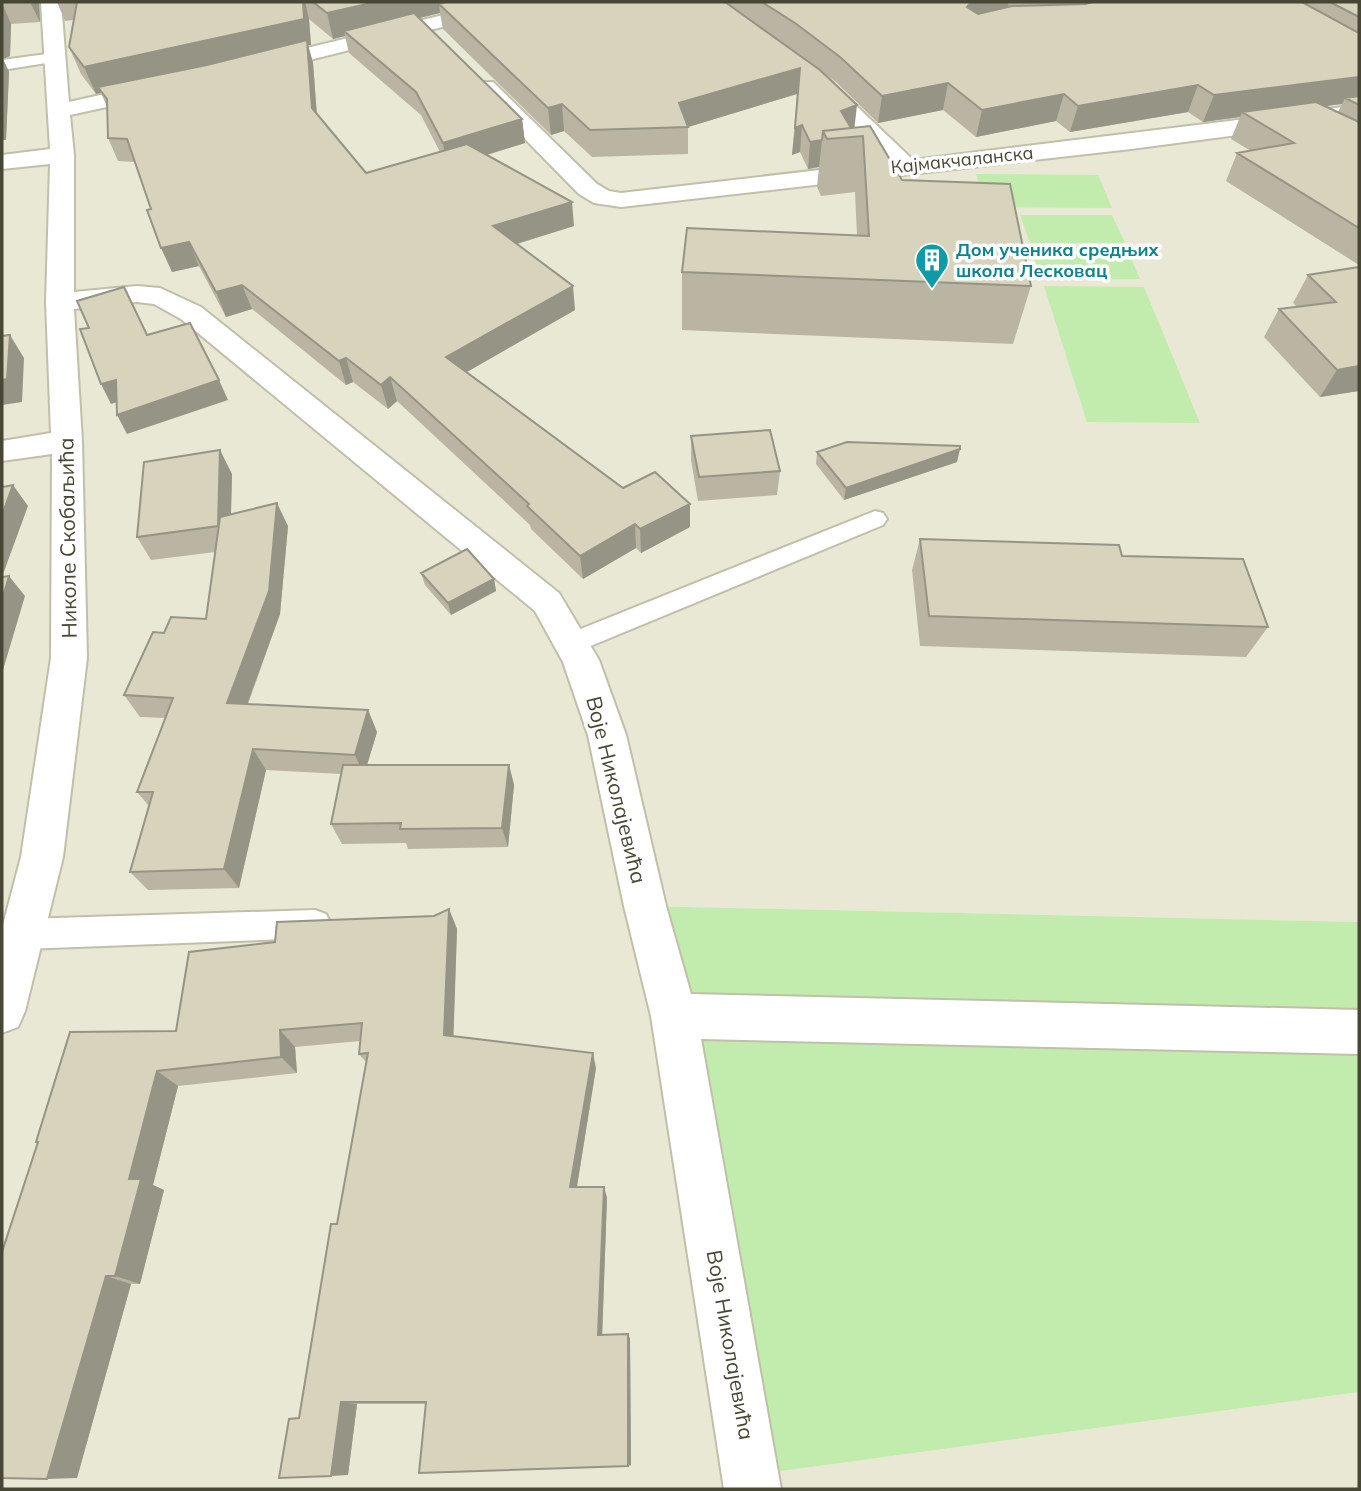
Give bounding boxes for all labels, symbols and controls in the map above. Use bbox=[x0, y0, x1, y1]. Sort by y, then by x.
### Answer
street label: Кајмакчаланска bbox=[890, 141, 1034, 178]
place label: Дом ученика средњих школа Лесковац bbox=[956, 238, 1159, 282]
building icon: Дом ученика средњих школа Лесковац bbox=[913, 241, 951, 290]
street label: Николе Скобаљића bbox=[52, 437, 82, 639]
street label: Воје Николајевића bbox=[581, 693, 653, 886]
street label: Воје Николајевића bbox=[701, 1248, 760, 1442]

